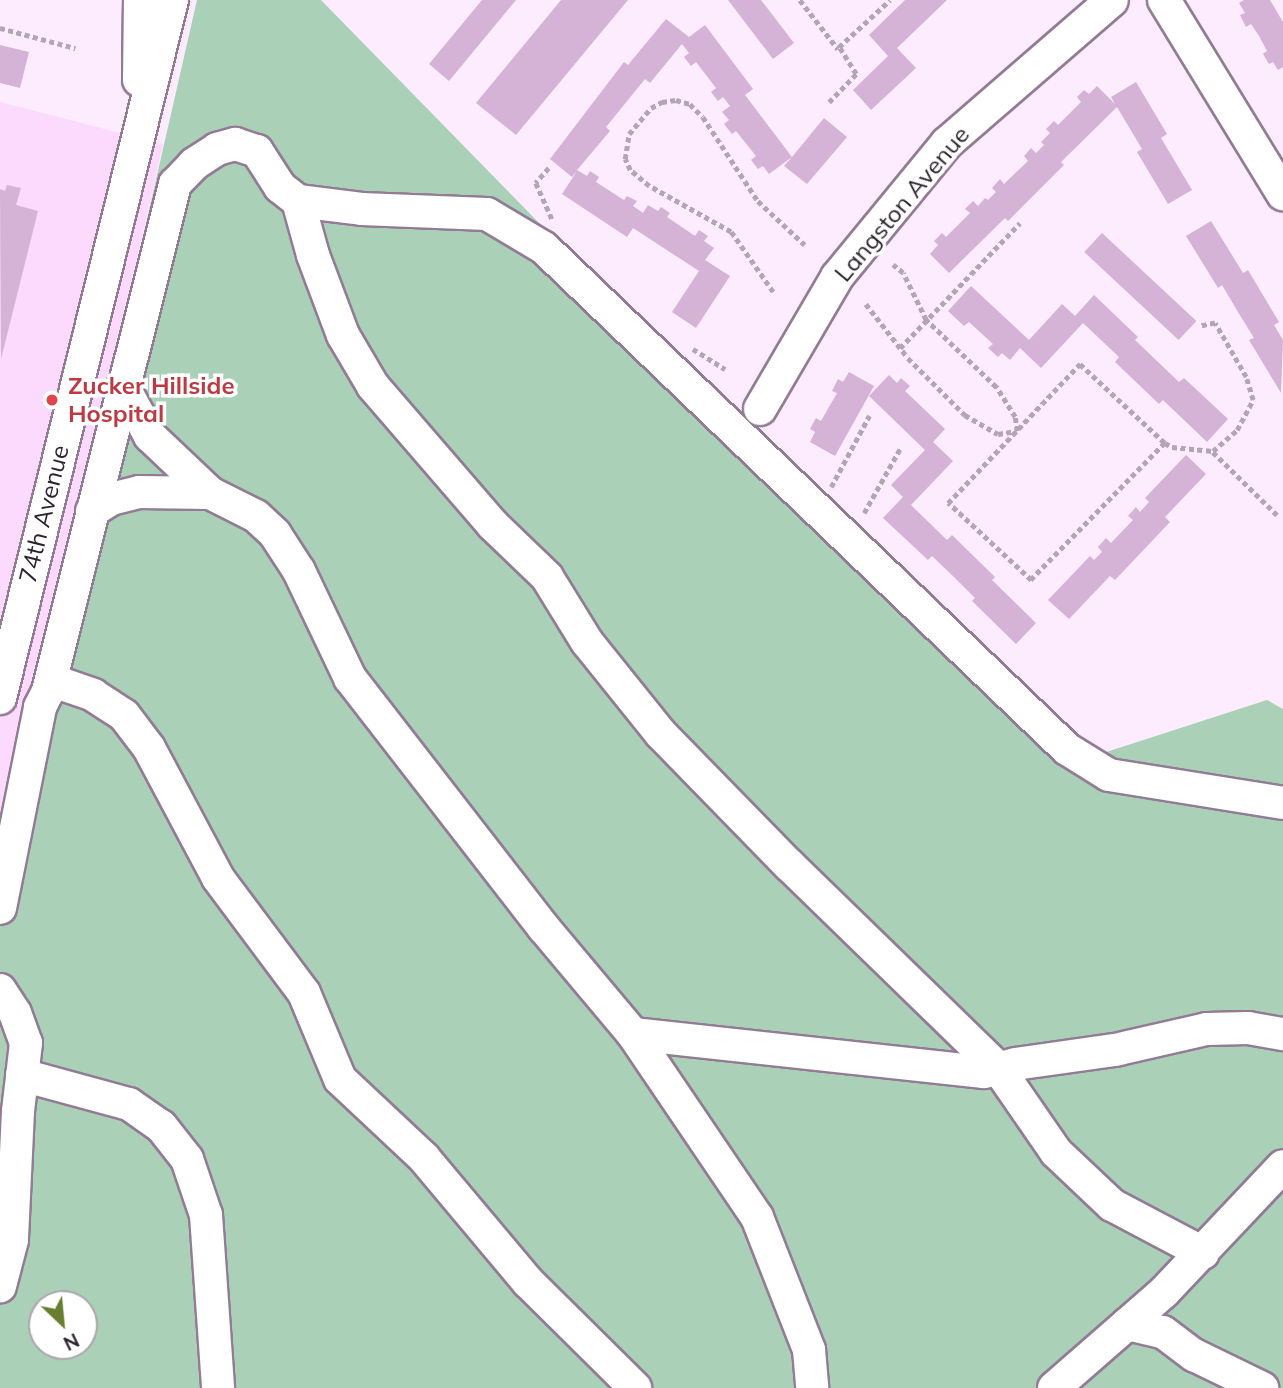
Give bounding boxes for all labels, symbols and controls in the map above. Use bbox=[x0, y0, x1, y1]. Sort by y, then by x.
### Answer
street label: Langston Avenue bbox=[829, 121, 975, 287]
place label: Zucker Hillside Hospital bbox=[68, 372, 235, 428]
marker: Zucker Hillside Hospital bbox=[42, 390, 62, 410]
street label: 74th Avenue bbox=[13, 442, 75, 586]
north arrow bbox=[28, 1290, 98, 1360]
text: N bbox=[60, 1328, 83, 1356]

